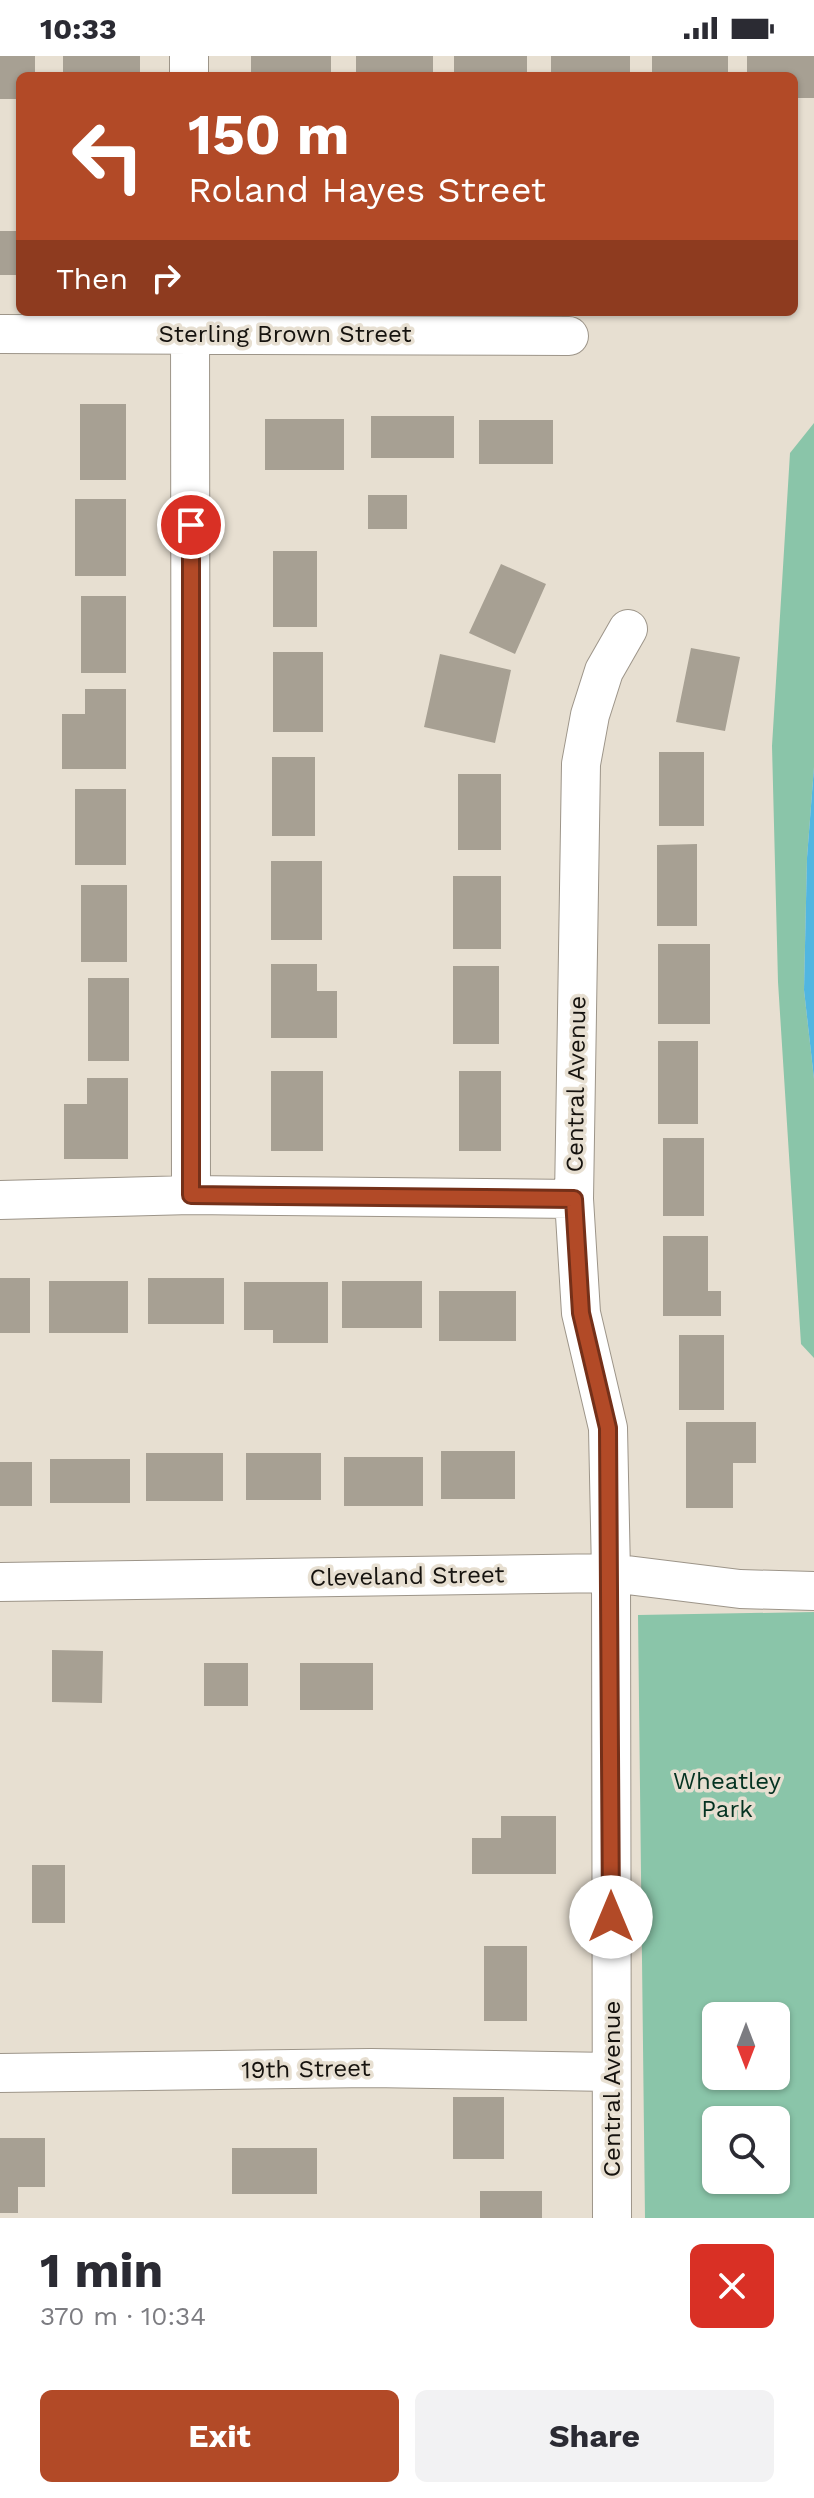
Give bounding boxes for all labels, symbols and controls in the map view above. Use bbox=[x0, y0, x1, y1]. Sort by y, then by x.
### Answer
text: 10:33 bbox=[40, 11, 117, 46]
text: 150 m bbox=[188, 102, 350, 168]
icon: left bbox=[56, 104, 160, 208]
text: Roland Hayes Street bbox=[188, 169, 546, 211]
icon: right bbox=[144, 256, 188, 300]
text: Then bbox=[56, 261, 128, 296]
street label: Sterling Brown Street bbox=[158, 320, 412, 348]
pin bbox=[157, 491, 225, 559]
icon: arrive bbox=[169, 503, 213, 547]
street label: Central Avenue bbox=[560, 995, 592, 1173]
street label: Cleveland Street bbox=[309, 1560, 505, 1592]
park label: Wheatley Park bbox=[673, 1767, 782, 1823]
position arrow bbox=[569, 1875, 653, 1959]
street label: Central Avenue bbox=[598, 2001, 626, 2177]
north arrow bbox=[702, 2002, 790, 2090]
map controls bbox=[702, 2002, 790, 2194]
street label: 19th Street bbox=[241, 2054, 371, 2084]
button: search bbox=[702, 2106, 790, 2194]
text: 1 min bbox=[40, 2242, 163, 2299]
button: close bbox=[690, 2244, 774, 2328]
text: 370 m · 10:34 bbox=[40, 2301, 206, 2331]
button: Exit bbox=[40, 2390, 399, 2482]
button: Share bbox=[415, 2390, 774, 2482]

